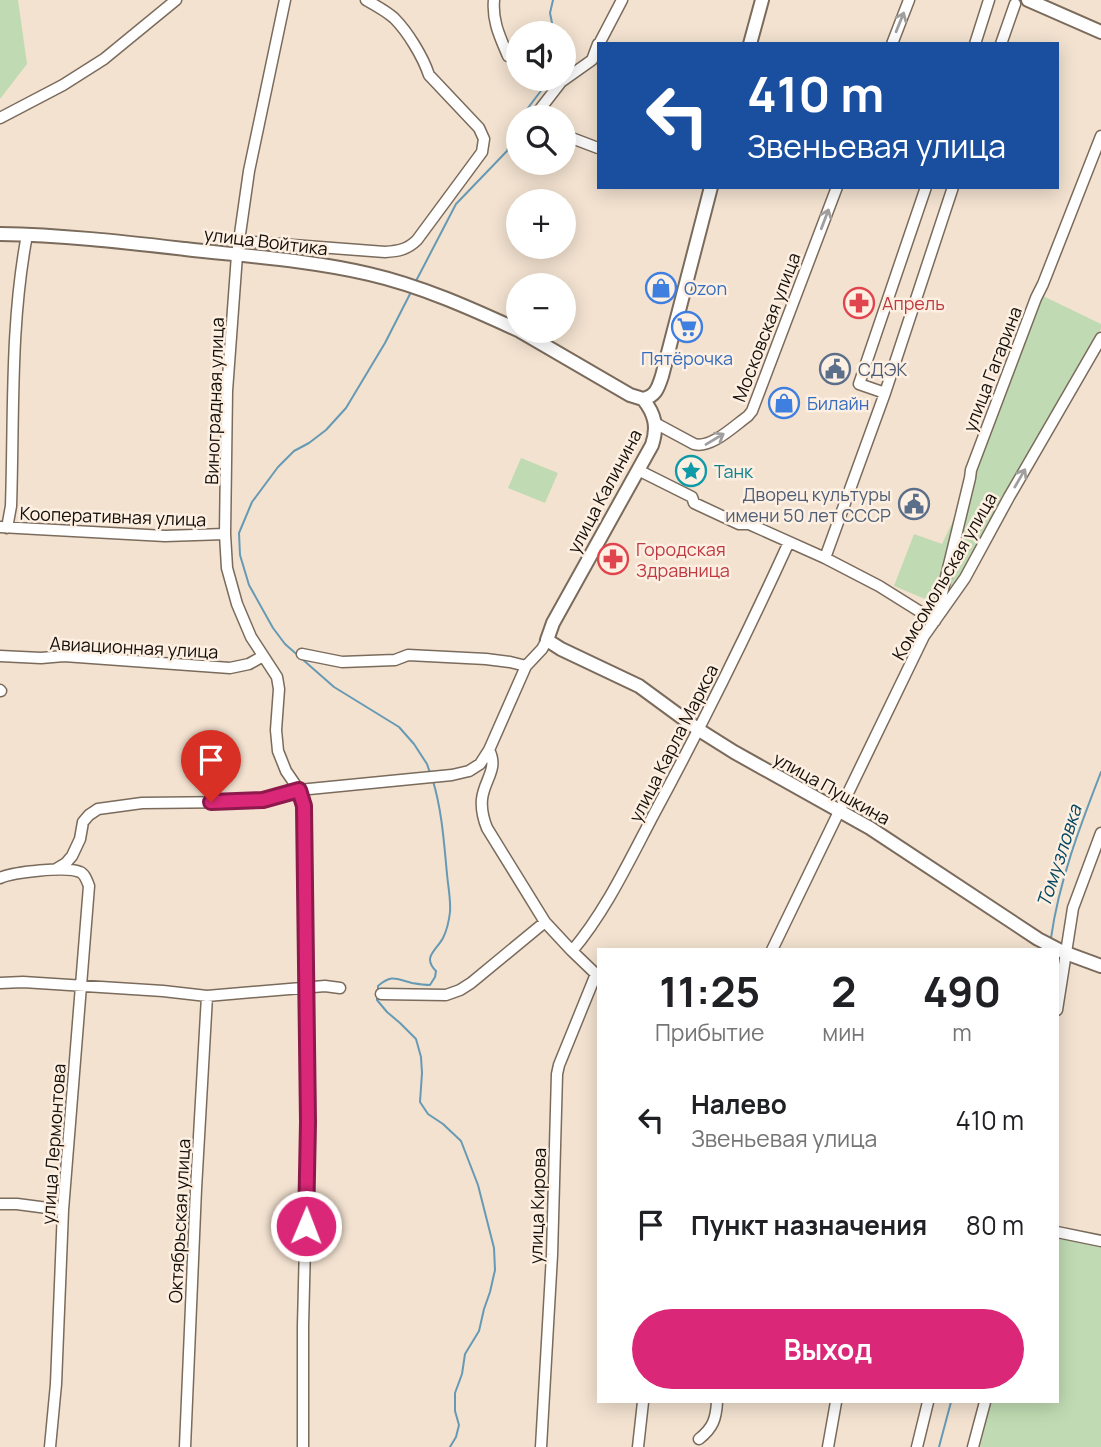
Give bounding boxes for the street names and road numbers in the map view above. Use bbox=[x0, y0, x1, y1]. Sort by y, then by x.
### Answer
street label: улица Войтика bbox=[203, 221, 329, 261]
street label: Московская улица bbox=[726, 249, 806, 405]
street label: улица Гагарина bbox=[957, 303, 1027, 435]
street label: Виноградная улица bbox=[199, 317, 229, 485]
street label: улица Калинина bbox=[561, 425, 647, 557]
street label: Комсомольская улица bbox=[886, 488, 1002, 664]
street label: Кооперативная улица bbox=[19, 501, 207, 531]
street label: Авиационная улица bbox=[49, 631, 219, 663]
street label: улица Карла Маркса bbox=[623, 660, 723, 826]
street label: улица Пушкина bbox=[769, 746, 895, 830]
street label: улица Лермонтова bbox=[35, 1063, 71, 1225]
street label: Октябрьская улица bbox=[163, 1138, 195, 1304]
street label: улица Кирова bbox=[523, 1147, 551, 1265]

